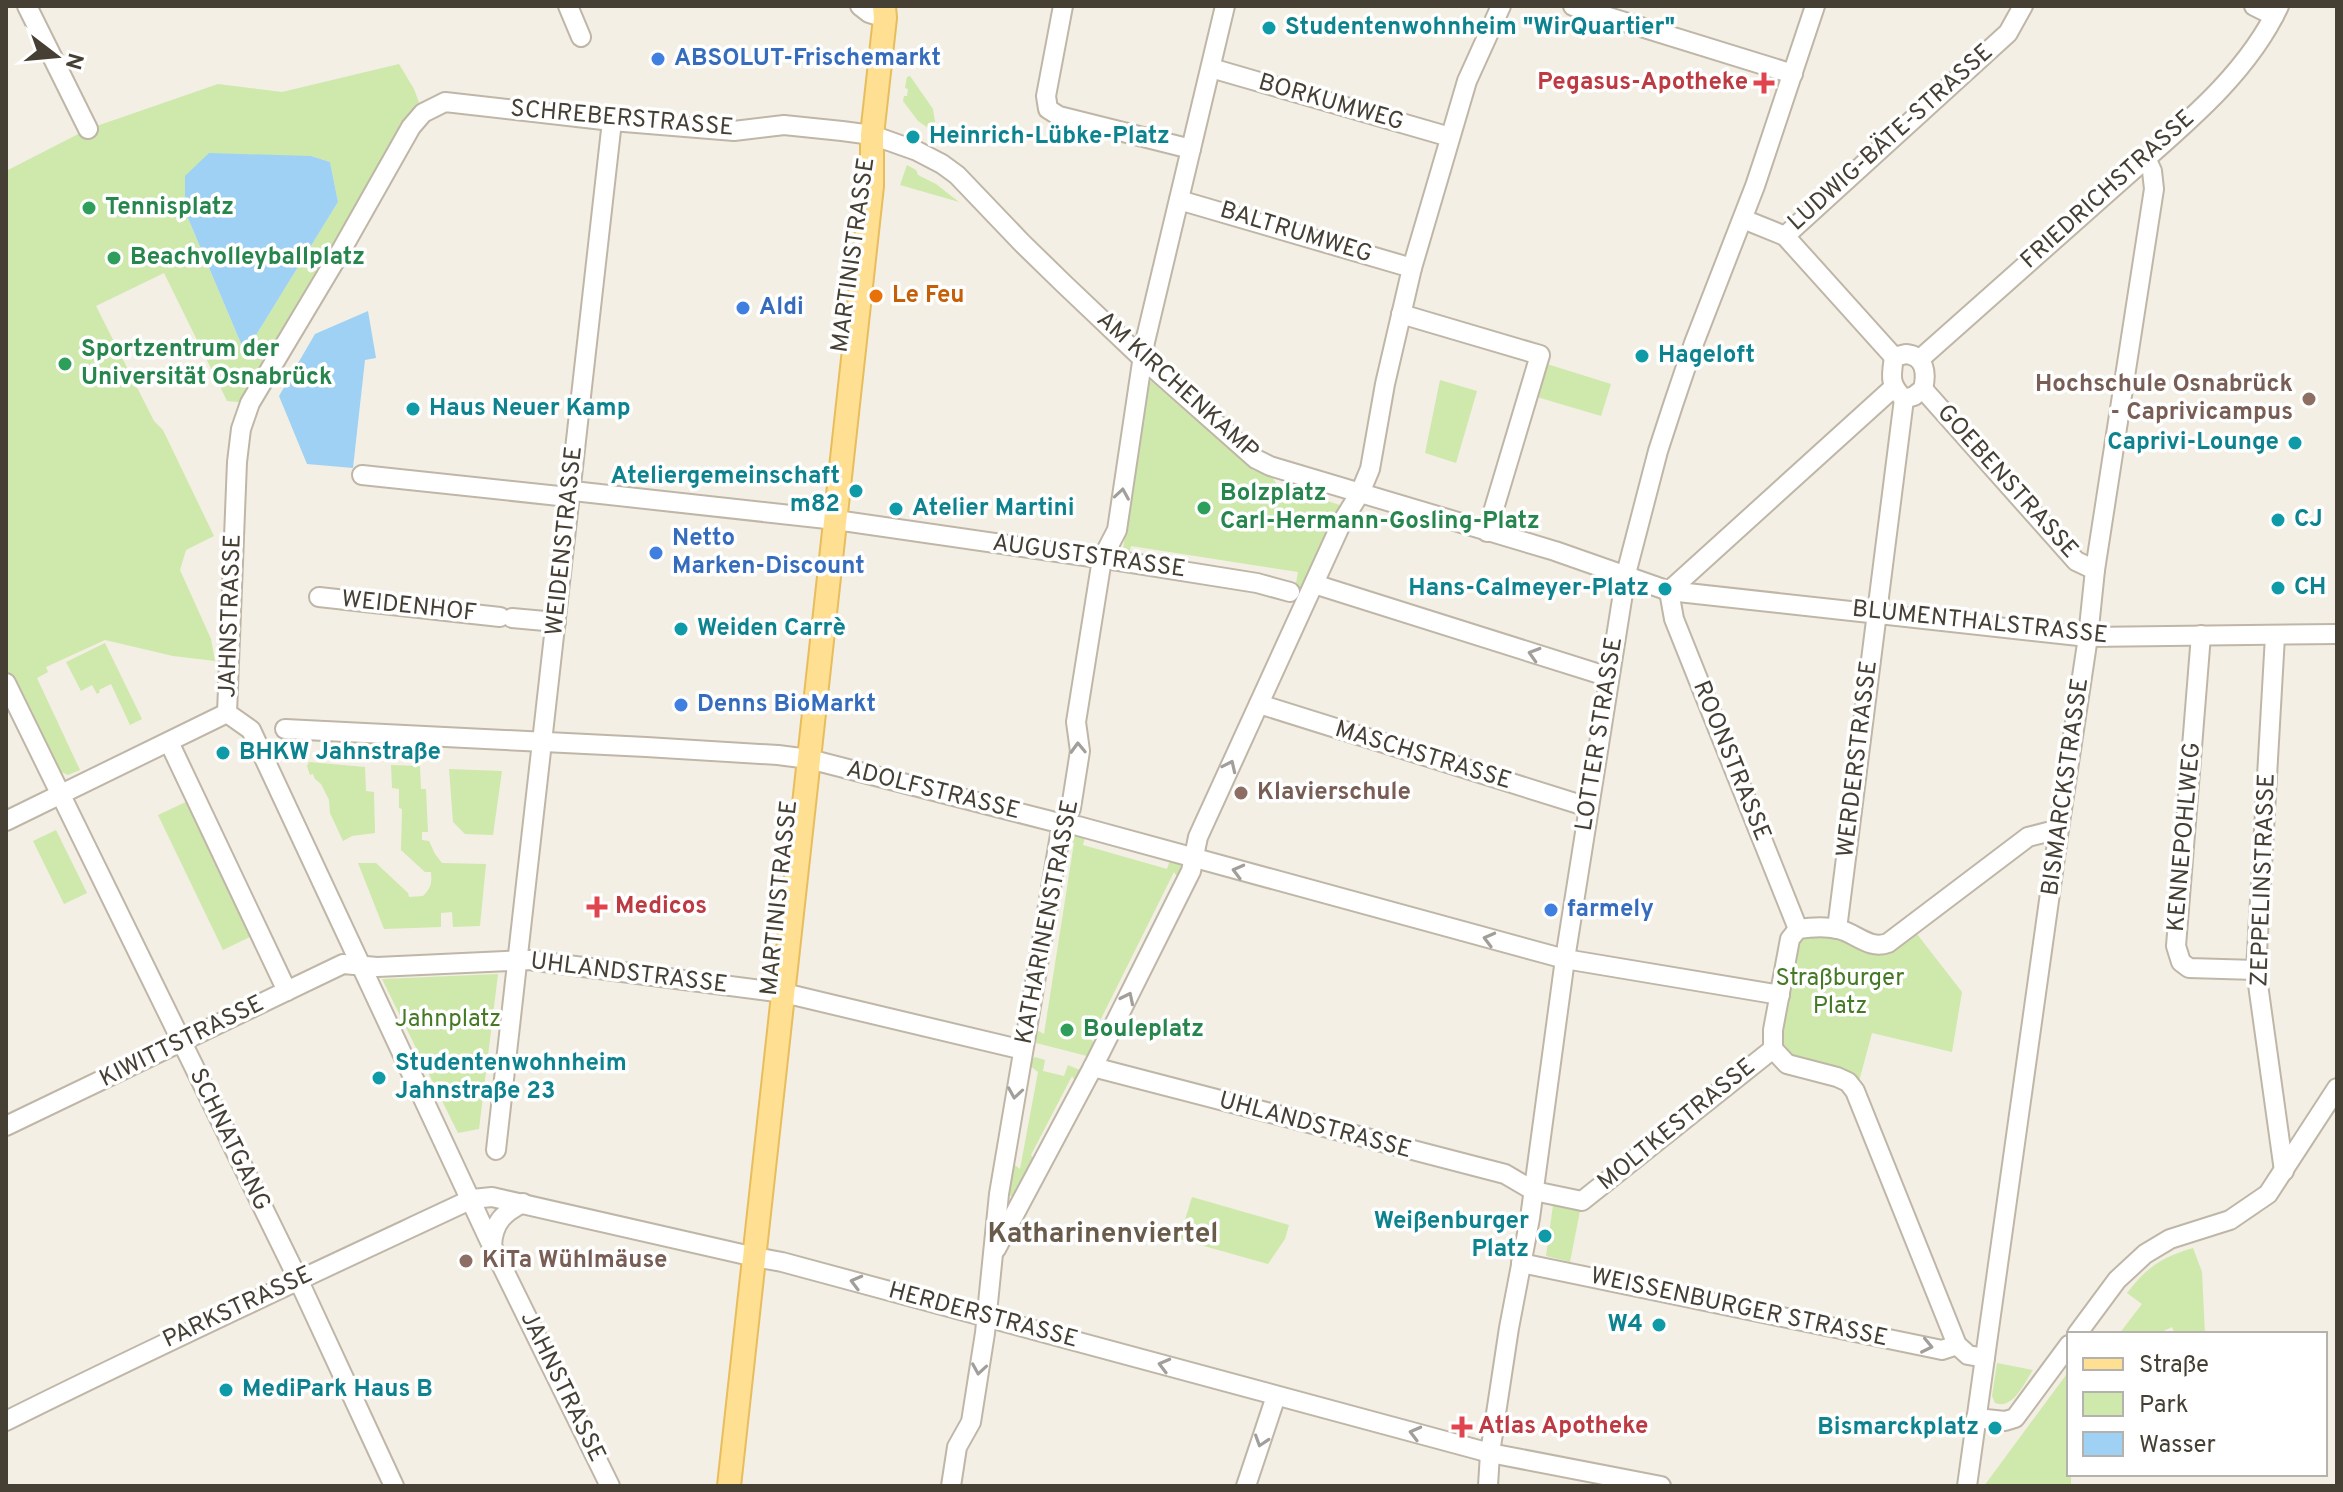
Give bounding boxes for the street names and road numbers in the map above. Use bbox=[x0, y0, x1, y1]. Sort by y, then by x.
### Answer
street label: LUDWIG-BÄTE-STRASSE bbox=[1782, 37, 2000, 238]
street label: BORKUMWEG bbox=[1255, 68, 1407, 138]
street label: SCHREBERSTRASSE bbox=[509, 94, 735, 144]
street label: FRIEDRICHSTRASSE bbox=[2015, 104, 2201, 276]
street label: MARTINISTRASSE bbox=[825, 156, 883, 354]
street label: BALTRUMWEG bbox=[1216, 196, 1376, 270]
street label: AM KIRCHENKAMP bbox=[1090, 305, 1264, 467]
street label: GOEBENSTRASSE bbox=[1930, 399, 2084, 565]
street label: WEIDENSTRASSE bbox=[540, 445, 590, 637]
street label: AUGUSTSTRASSE bbox=[991, 529, 1187, 585]
street label: JAHNSTRASSE bbox=[213, 534, 249, 698]
street label: WEIDENHOF bbox=[340, 585, 478, 629]
street label: BLUMENTHALSTRASSE bbox=[1851, 595, 2109, 651]
street label: LOTTER STRASSE bbox=[1570, 635, 1630, 833]
street label: WERDERSTRASSE bbox=[1831, 659, 1885, 859]
street label: BISMARCKSTRASSE bbox=[2036, 676, 2096, 898]
street label: ROONSTRASSE bbox=[1685, 677, 1777, 845]
street label: MASCHSTRASSE bbox=[1331, 715, 1515, 797]
street label: KENNEPOHLWEG bbox=[2162, 741, 2208, 933]
street label: ADOLFSTRASSE bbox=[843, 755, 1023, 827]
street label: ZEPPELINSTRASSE bbox=[2245, 773, 2283, 987]
street label: KATHARINENSTRASSE bbox=[1010, 797, 1086, 1047]
street label: MARTINISTRASSE bbox=[755, 799, 805, 997]
street label: UHLANDSTRASSE bbox=[529, 947, 729, 1001]
street label: KIWITTSTRASSE bbox=[95, 989, 269, 1095]
street label: MOLTKESTRASSE bbox=[1592, 1052, 1762, 1198]
street label: SCHNATGANG bbox=[182, 1064, 276, 1216]
street label: UHLANDSTRASSE bbox=[1215, 1086, 1415, 1166]
street label: PARKSTRASSE bbox=[158, 1260, 318, 1356]
street label: WEISSENBURGER STRASSE bbox=[1588, 1262, 1890, 1354]
street label: HERDERSTRASSE bbox=[885, 1276, 1081, 1356]
street label: JAHNSTRASSE bbox=[513, 1307, 611, 1467]

